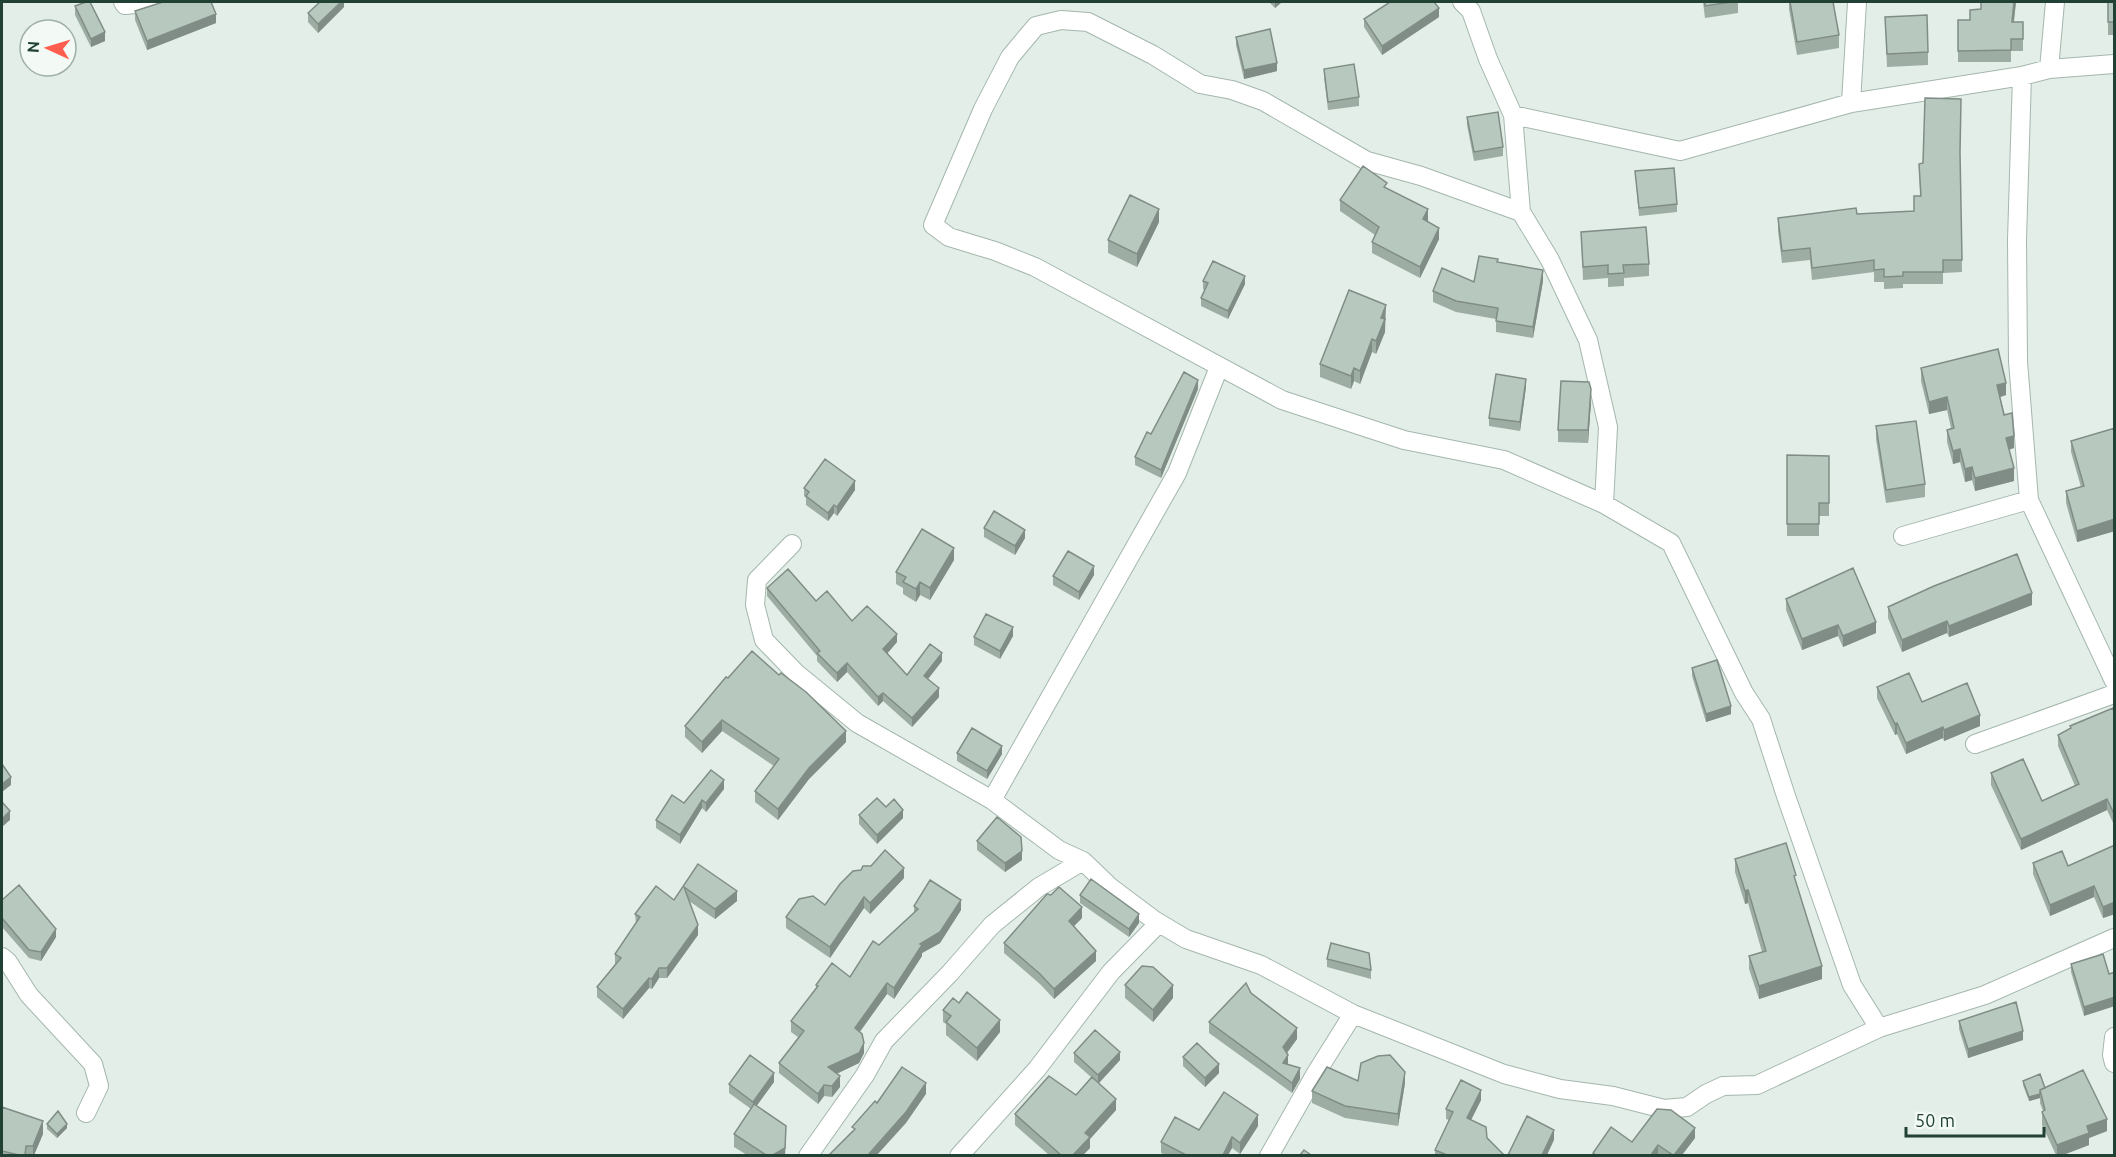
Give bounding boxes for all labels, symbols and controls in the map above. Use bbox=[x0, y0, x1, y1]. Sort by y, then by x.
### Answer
north arrow bbox=[18, 18, 78, 78]
text: N bbox=[24, 40, 42, 54]
scale bar bbox=[1906, 1100, 2044, 1138]
text: 50 m bbox=[1915, 1110, 1955, 1130]

